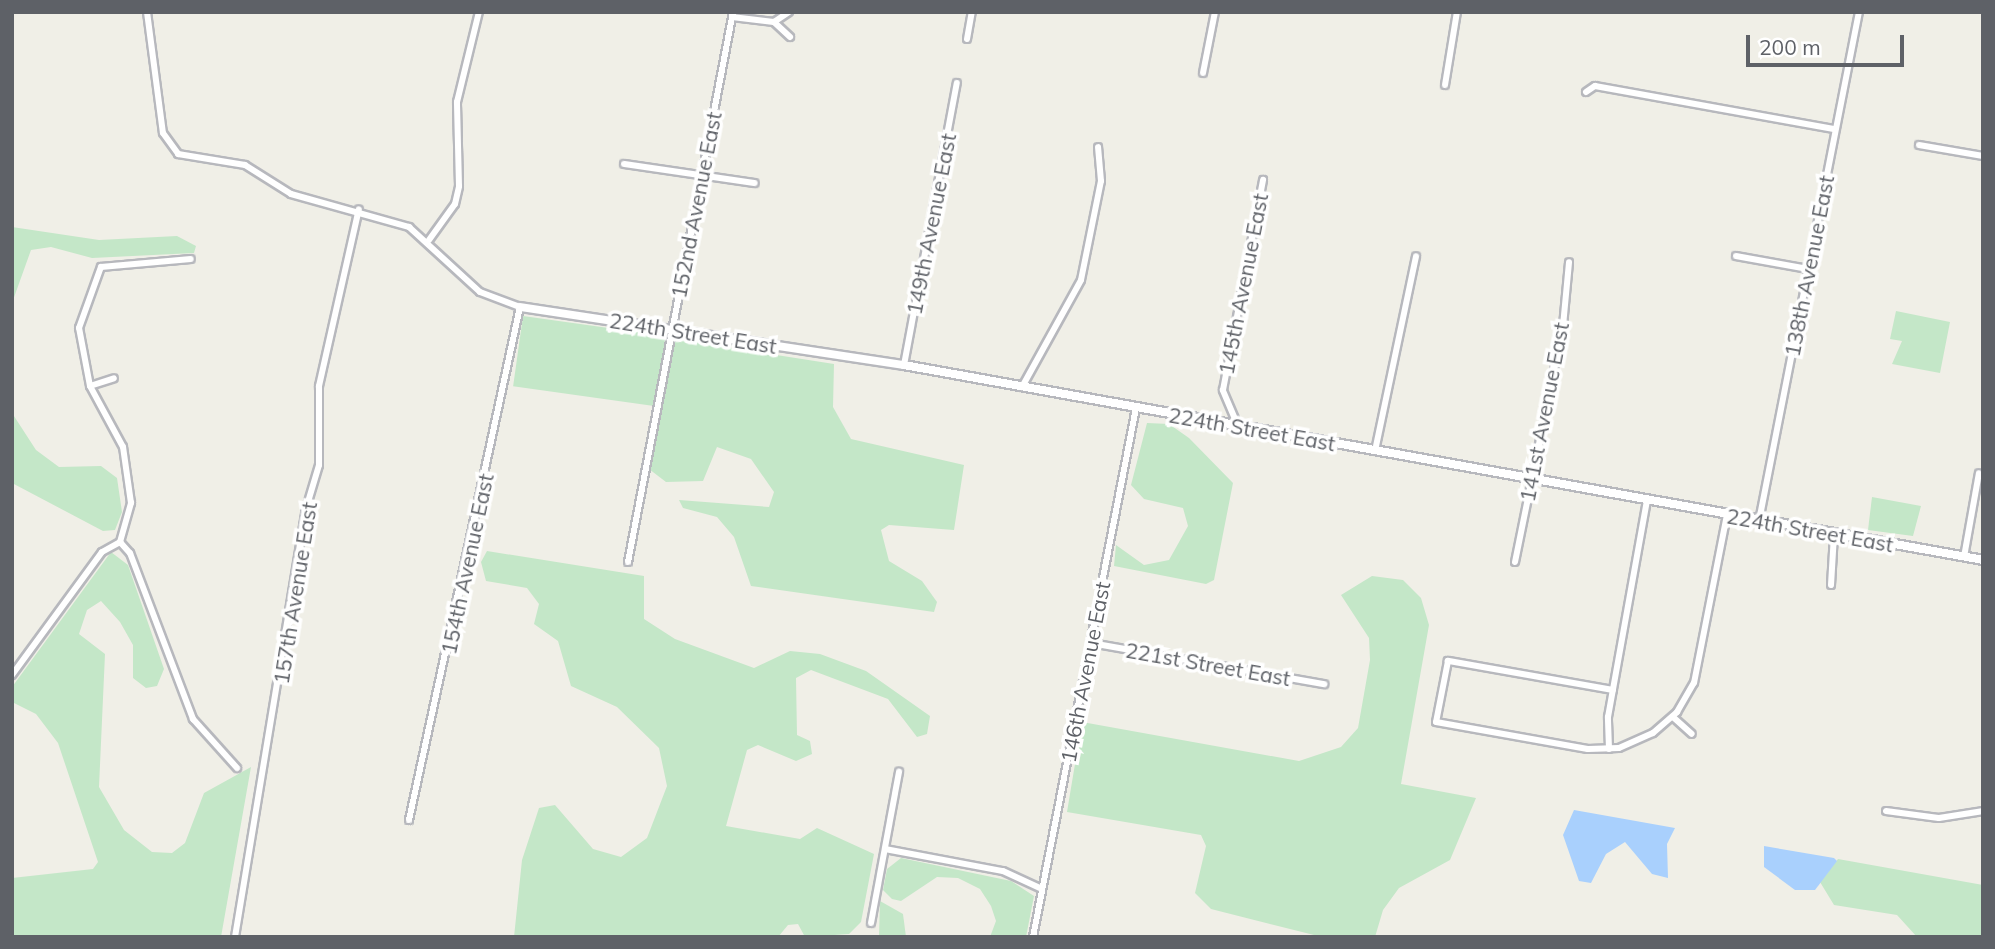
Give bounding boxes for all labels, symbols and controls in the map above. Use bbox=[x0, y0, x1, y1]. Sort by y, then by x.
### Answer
scale bar bbox=[1750, 21, 1908, 65]
text: 200 m bbox=[1759, 34, 1821, 60]
street label: 152nd Avenue East bbox=[666, 110, 726, 300]
street label: 149th Avenue East bbox=[901, 131, 961, 317]
street label: 138th Avenue East bbox=[1779, 173, 1839, 359]
street label: 145th Avenue East bbox=[1213, 191, 1273, 377]
street label: 224th Street East bbox=[608, 307, 778, 359]
street label: 141st Avenue East bbox=[1514, 320, 1574, 504]
street label: 224th Street East bbox=[1167, 402, 1337, 456]
street label: 154th Avenue East bbox=[436, 471, 498, 657]
street label: 157th Avenue East bbox=[268, 500, 322, 686]
street label: 224th Street East bbox=[1725, 503, 1895, 557]
street label: 146th Avenue East bbox=[1055, 579, 1115, 765]
street label: 221st Street East bbox=[1124, 637, 1292, 691]

